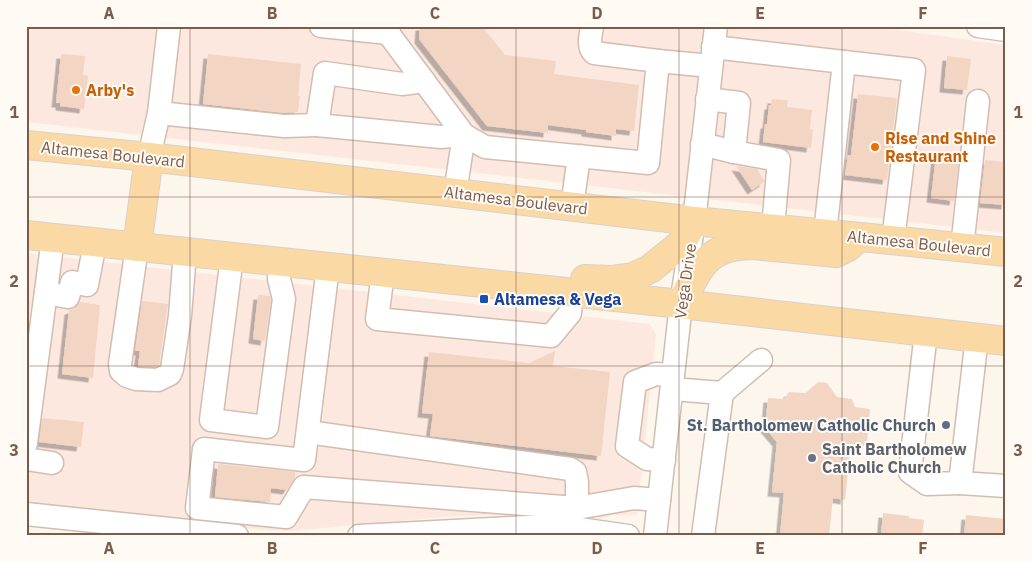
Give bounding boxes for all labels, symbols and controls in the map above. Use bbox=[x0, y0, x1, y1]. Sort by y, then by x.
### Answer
text: A bbox=[104, 3, 115, 23]
text: B bbox=[267, 3, 278, 23]
text: C bbox=[430, 3, 440, 23]
text: D bbox=[591, 3, 603, 23]
text: E bbox=[755, 3, 765, 23]
text: F bbox=[918, 3, 928, 23]
place label: Arby's bbox=[86, 80, 134, 100]
marker: Arby's bbox=[70, 84, 82, 96]
text: 1 bbox=[9, 102, 19, 122]
text: 1 bbox=[1013, 102, 1023, 122]
place label: Rise and Shine Restaurant bbox=[885, 128, 996, 166]
street label: Altamesa Boulevard bbox=[40, 137, 186, 171]
marker: Rise and Shine Restaurant bbox=[869, 141, 881, 153]
street label: Altamesa Boulevard bbox=[443, 181, 589, 219]
street label: Altamesa Boulevard bbox=[846, 226, 992, 260]
street label: Vega Drive bbox=[670, 242, 700, 320]
text: 2 bbox=[9, 271, 19, 291]
text: 2 bbox=[1013, 271, 1023, 291]
place label: Altamesa & Vega bbox=[494, 289, 621, 309]
marker: Altamesa & Vega bbox=[478, 293, 490, 305]
place label: St. Bartholomew Catholic Church bbox=[687, 415, 936, 435]
marker: St. Bartholomew Catholic Church bbox=[940, 419, 952, 431]
place label: Saint Bartholomew Catholic Church bbox=[822, 439, 967, 477]
text: 3 bbox=[9, 440, 19, 460]
text: 3 bbox=[1013, 440, 1023, 460]
marker: Saint Bartholomew Catholic Church bbox=[806, 452, 818, 464]
text: A bbox=[104, 538, 115, 558]
text: B bbox=[267, 538, 278, 558]
text: C bbox=[430, 538, 440, 558]
text: D bbox=[591, 538, 603, 558]
text: E bbox=[755, 538, 765, 558]
text: F bbox=[918, 538, 928, 558]

